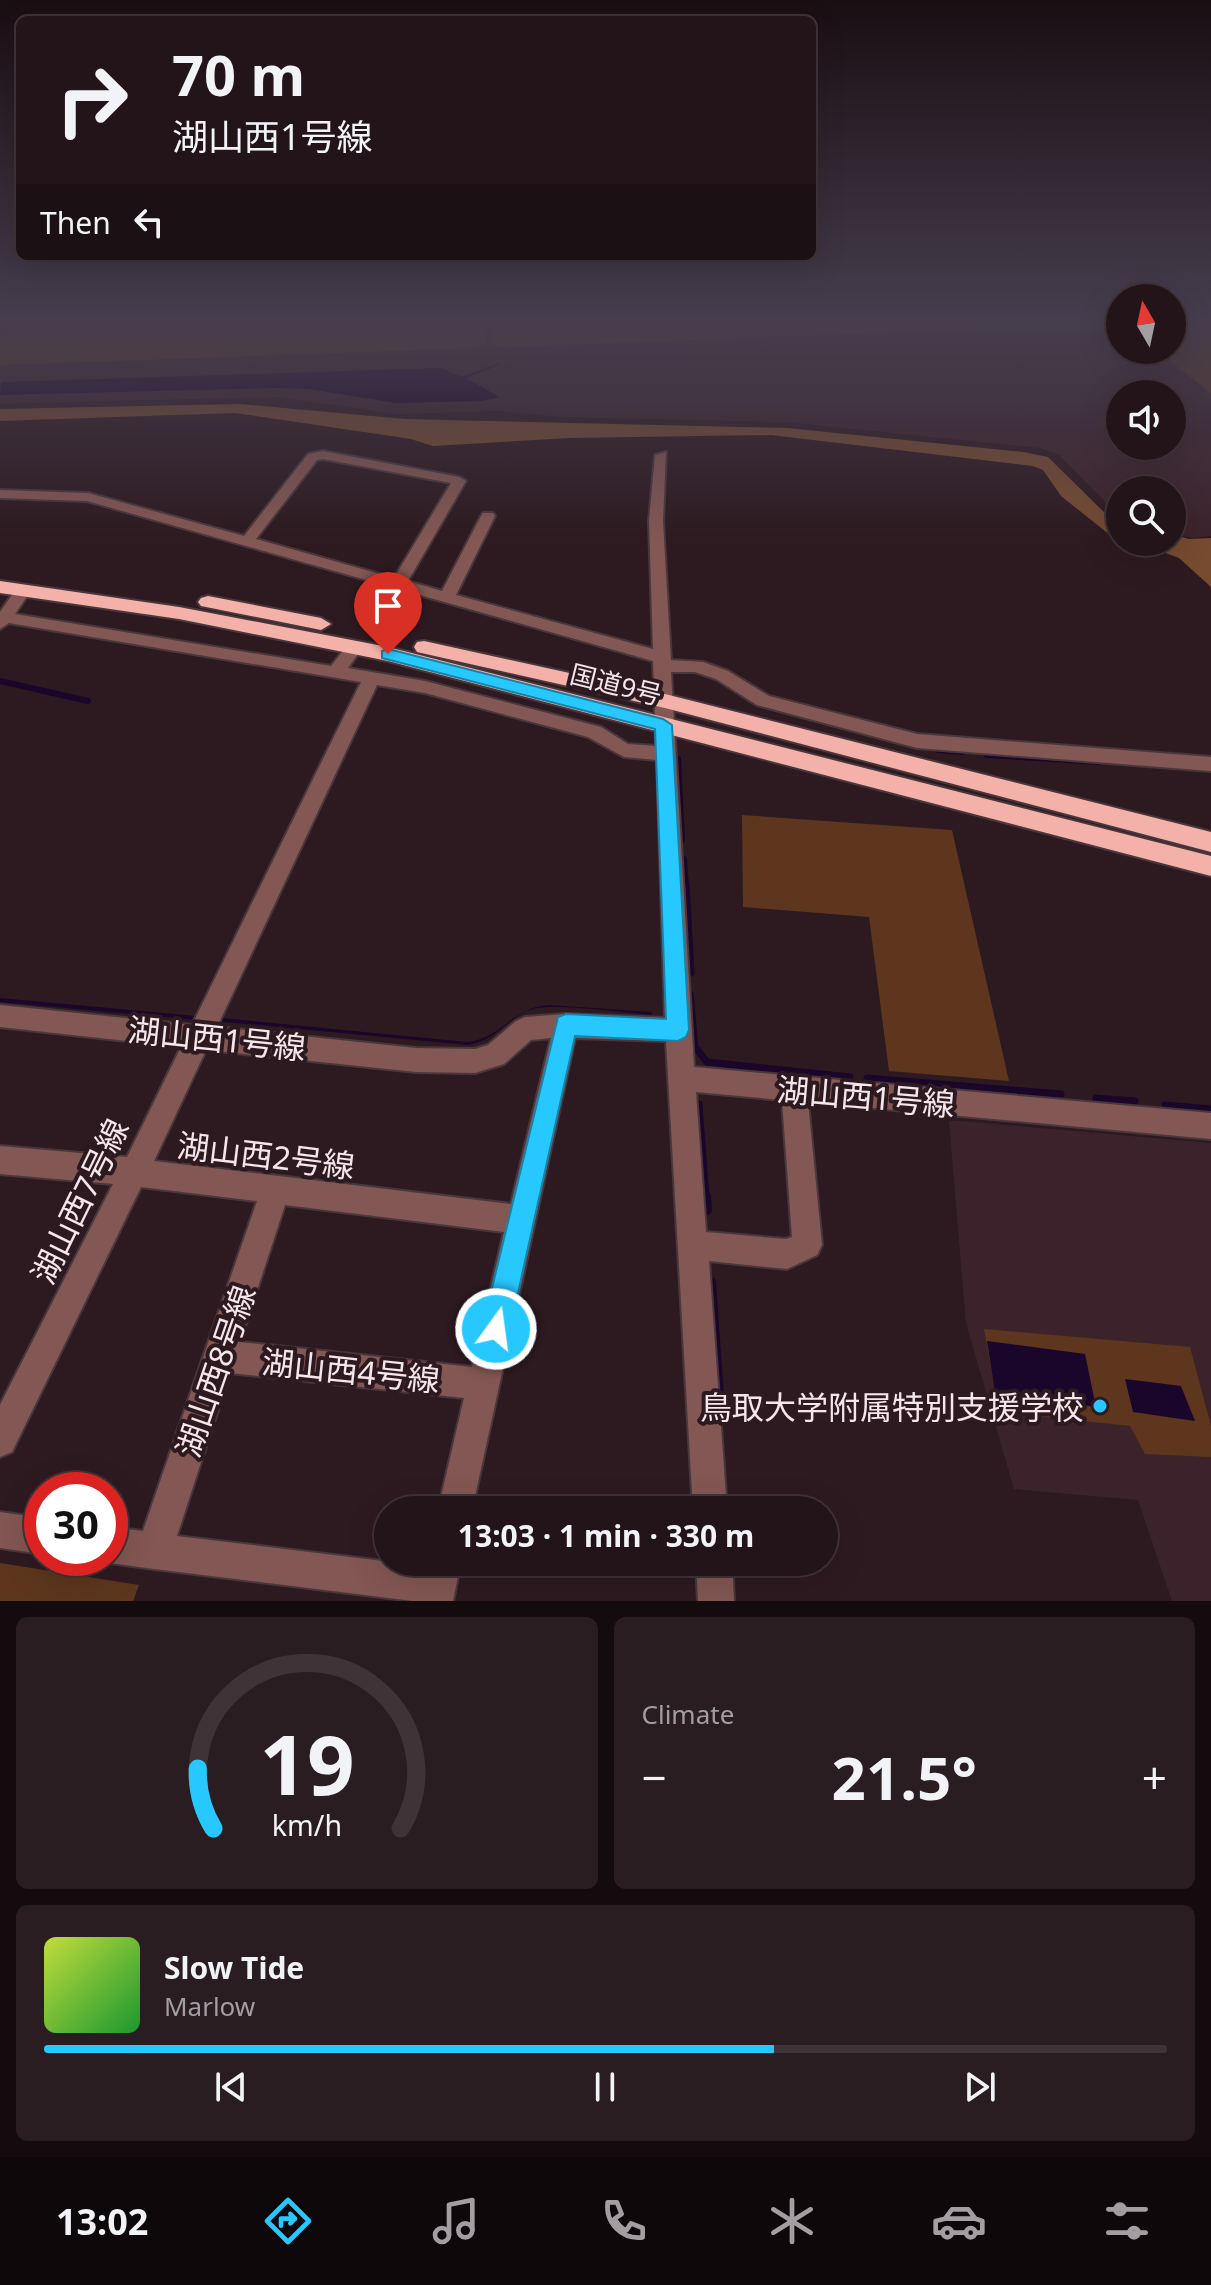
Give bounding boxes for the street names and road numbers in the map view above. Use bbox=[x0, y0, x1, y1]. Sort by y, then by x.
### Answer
street label: 国道9号 bbox=[567, 655, 665, 713]
street label: 湖山西1号線 bbox=[126, 1007, 308, 1069]
street label: 湖山西1号線 bbox=[775, 1067, 957, 1125]
street label: 湖山西7号線 bbox=[21, 1111, 137, 1291]
street label: 湖山西2号線 bbox=[175, 1123, 357, 1187]
street label: 湖山西8号線 bbox=[166, 1280, 264, 1462]
street label: 湖山西4号線 bbox=[260, 1339, 442, 1401]

